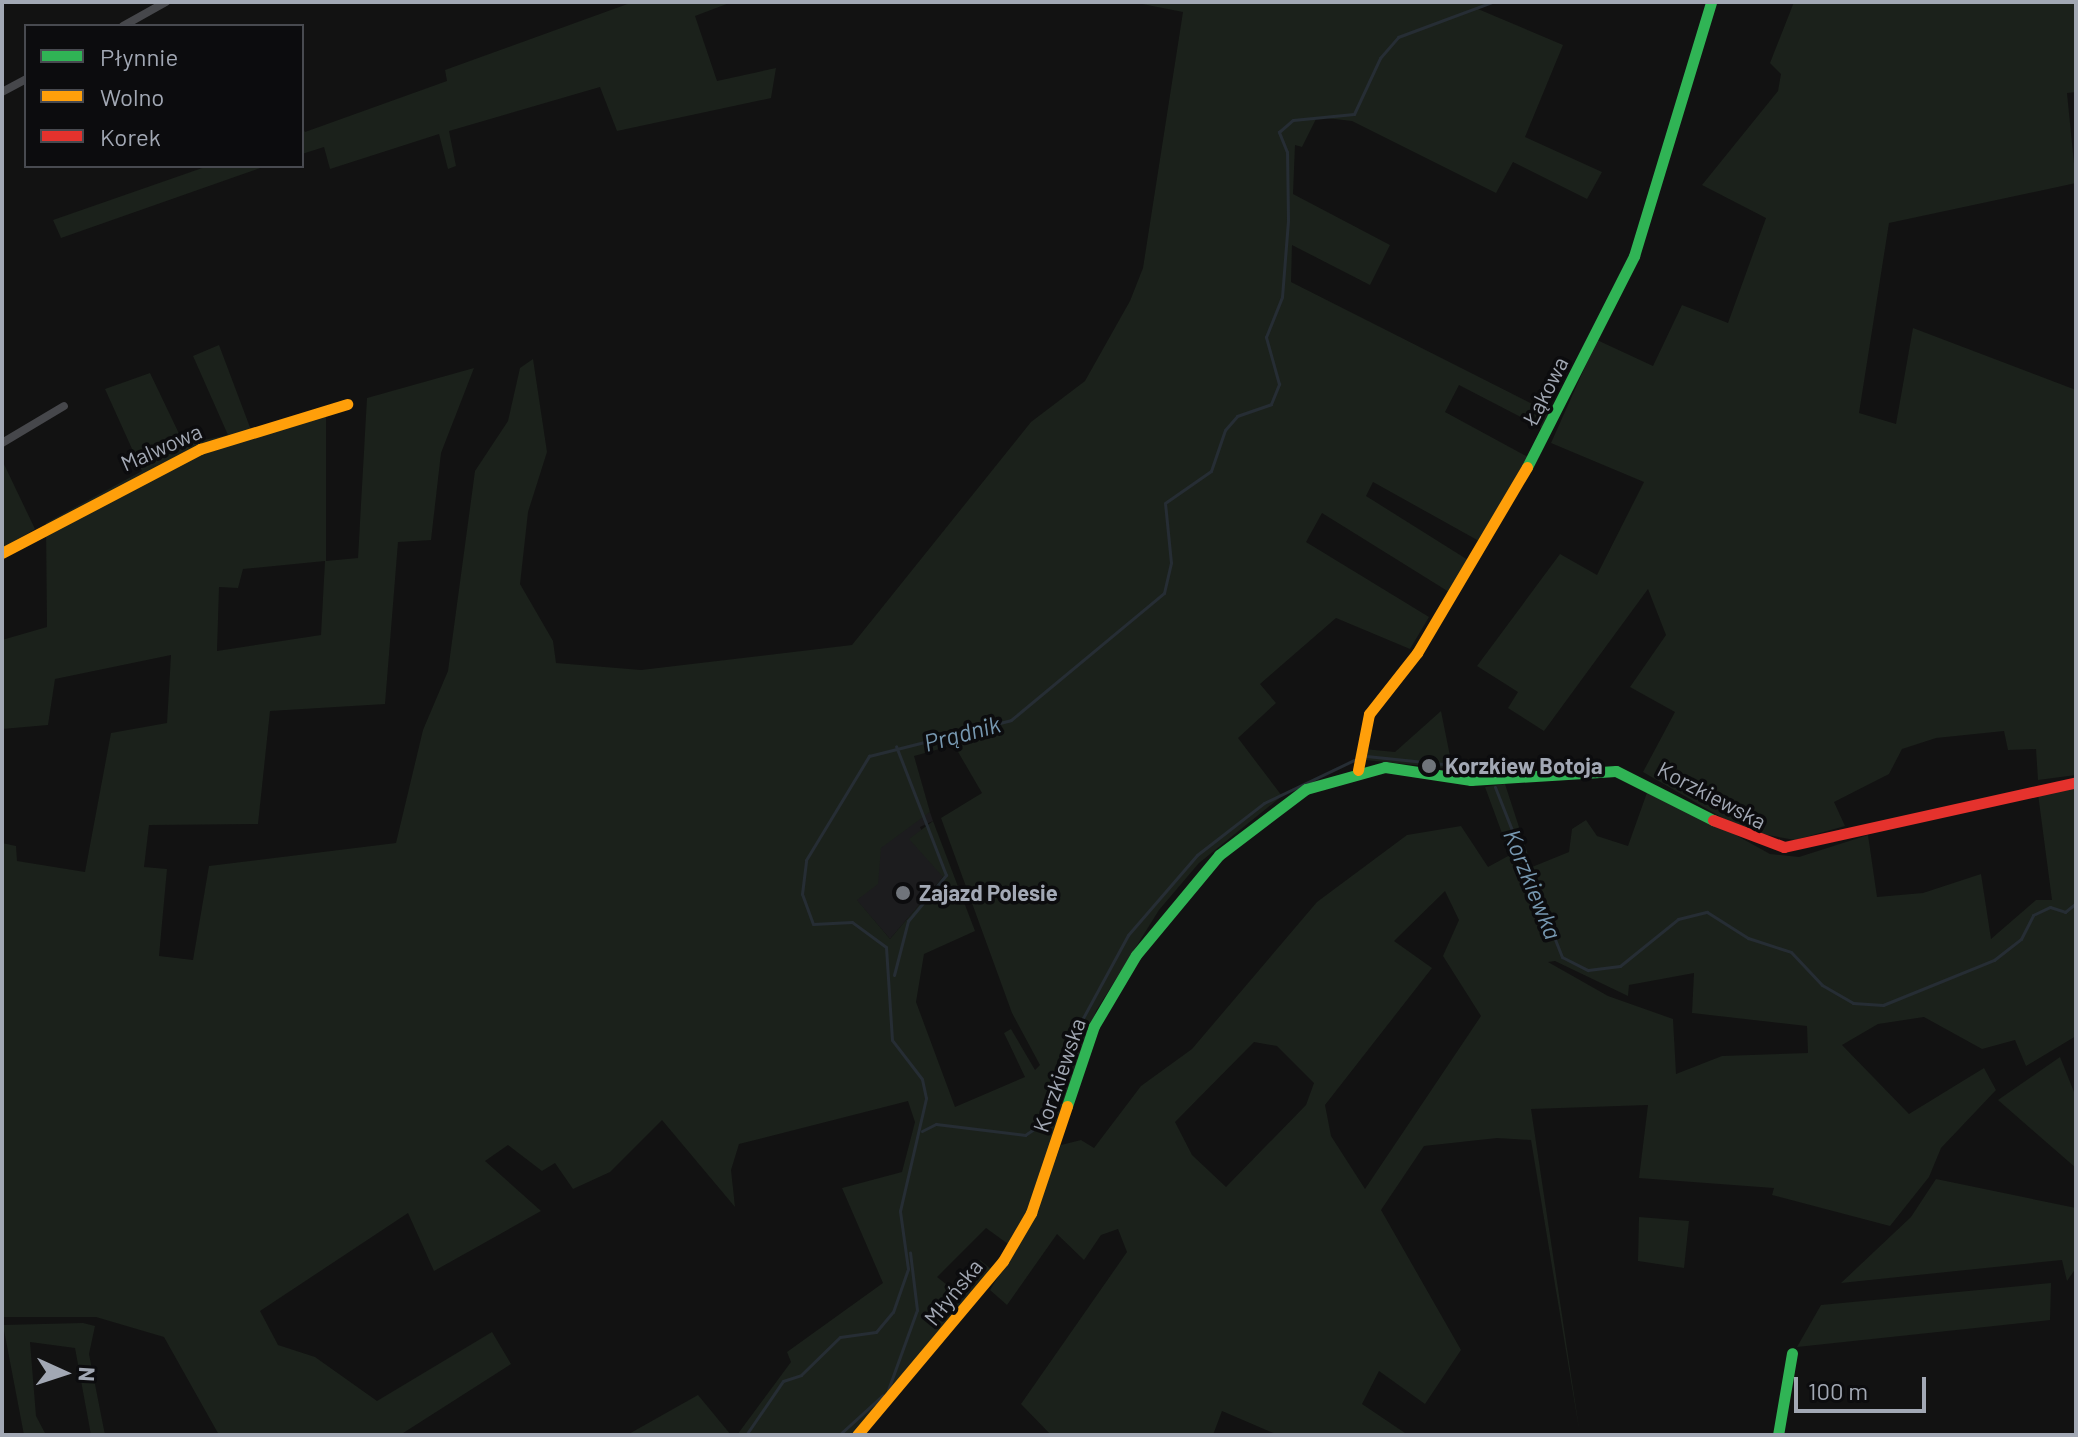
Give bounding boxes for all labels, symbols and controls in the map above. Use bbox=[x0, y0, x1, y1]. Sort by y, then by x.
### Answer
legend bbox=[24, 24, 304, 168]
text: Płynnie bbox=[100, 42, 178, 71]
text: Wolno bbox=[100, 82, 164, 111]
text: Korek bbox=[100, 122, 161, 151]
street label: Łąkowa bbox=[1517, 352, 1573, 430]
street label: Malwowa bbox=[116, 417, 206, 477]
water label: Prądnik bbox=[921, 709, 1003, 757]
place label: Korzkiew Botoja bbox=[1445, 753, 1603, 779]
street label: Korzkiewska bbox=[1653, 755, 1771, 835]
marker: Korzkiew Botoja bbox=[1420, 757, 1438, 775]
water label: Korzkiewka bbox=[1498, 825, 1568, 943]
place label: Zajazd Polesie bbox=[919, 880, 1058, 906]
marker: Zajazd Polesie bbox=[894, 884, 912, 902]
street label: Korzkiewska bbox=[1027, 1015, 1091, 1135]
street label: Młyńska bbox=[918, 1253, 988, 1331]
north arrow bbox=[24, 1333, 104, 1413]
scale bar bbox=[1798, 1361, 1930, 1411]
text: N bbox=[75, 1366, 101, 1382]
text: 100 m bbox=[1808, 1376, 1868, 1405]

